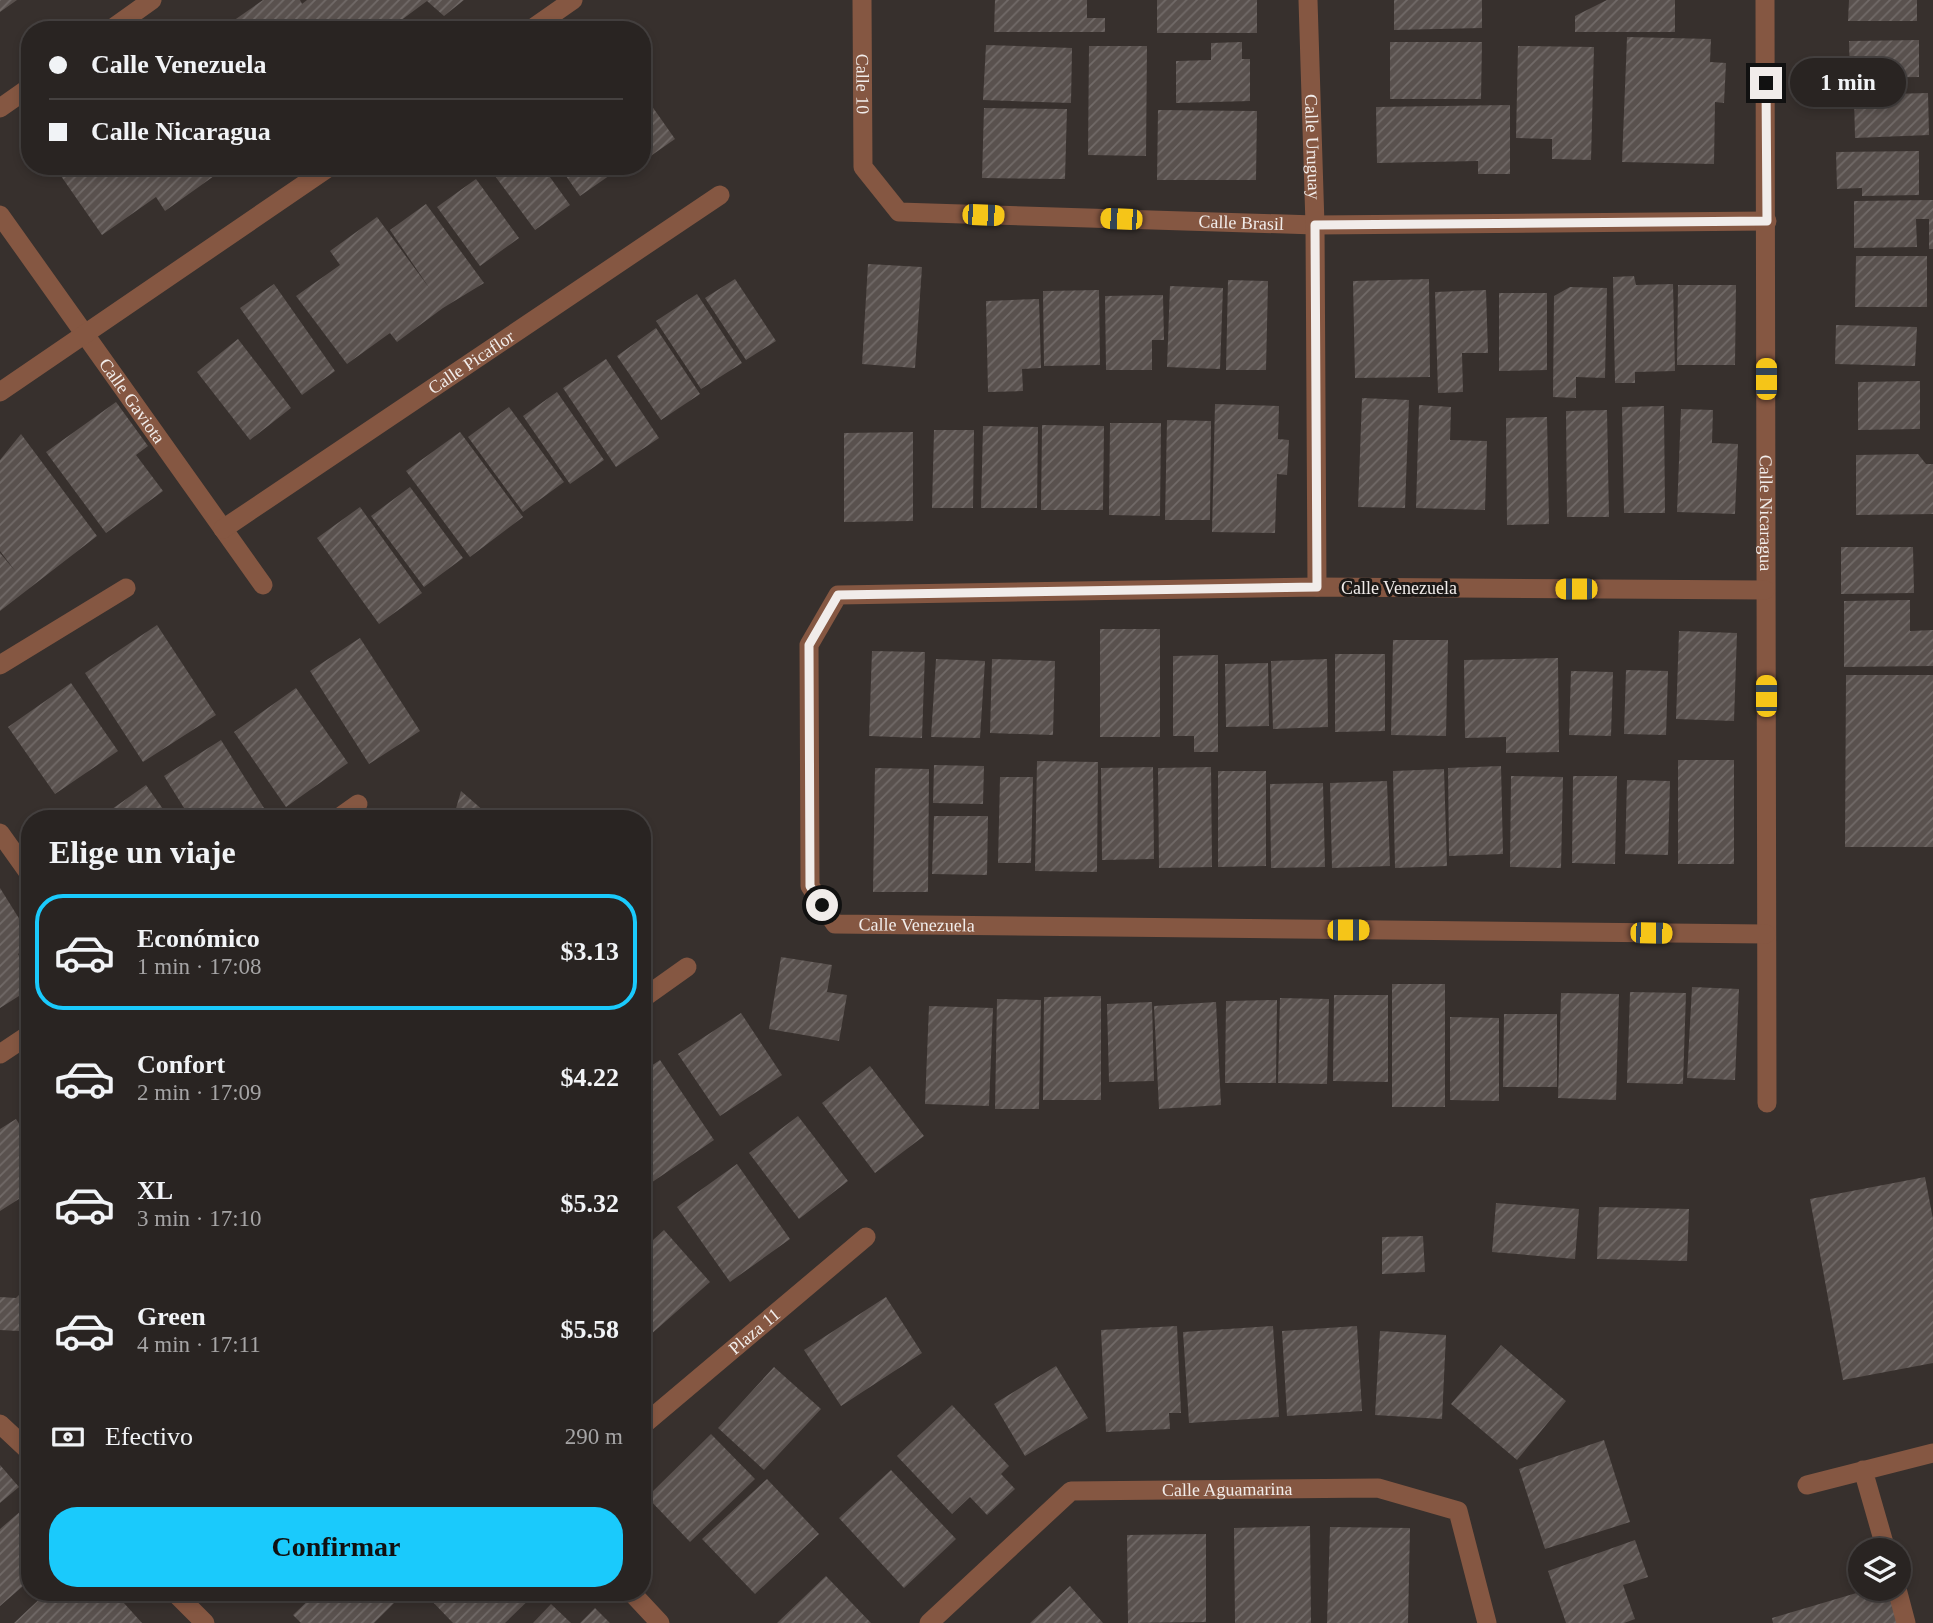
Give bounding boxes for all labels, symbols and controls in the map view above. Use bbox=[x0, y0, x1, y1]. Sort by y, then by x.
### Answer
text: Calle Venezuela bbox=[91, 50, 267, 79]
street label: Calle 10 bbox=[852, 54, 873, 114]
callout: 1 min bbox=[1790, 58, 1906, 108]
route end bbox=[1750, 67, 1782, 99]
text: 1 min bbox=[1820, 70, 1876, 95]
street label: Calle Uruguay bbox=[1301, 94, 1324, 200]
text: Calle Nicaragua bbox=[91, 117, 271, 146]
car bbox=[962, 204, 1005, 226]
car bbox=[1100, 208, 1143, 230]
street label: Calle Brasil bbox=[1198, 211, 1284, 234]
street label: Calle Picaflor bbox=[424, 326, 518, 398]
street label: Calle Gaviota bbox=[95, 354, 169, 447]
car bbox=[1756, 358, 1777, 400]
street label: Calle Nicaragua bbox=[1756, 455, 1776, 571]
street label: Calle Venezuela bbox=[1341, 578, 1457, 598]
car bbox=[1556, 579, 1598, 600]
car bbox=[1756, 675, 1777, 717]
text: Elige un viaje bbox=[49, 834, 236, 870]
route start bbox=[806, 889, 838, 921]
street label: Calle Venezuela bbox=[858, 914, 975, 936]
car bbox=[1328, 920, 1370, 941]
icon: car bbox=[53, 921, 116, 984]
car bbox=[1630, 922, 1673, 944]
text: Económico bbox=[137, 924, 260, 953]
text: $3.13 bbox=[561, 937, 619, 966]
text: 1 min · 17:08 bbox=[137, 954, 262, 979]
icon: car bbox=[53, 1047, 116, 1110]
text: Confort bbox=[137, 1050, 225, 1079]
text: $4.22 bbox=[561, 1063, 619, 1092]
text: 2 min · 17:09 bbox=[137, 1080, 262, 1105]
icon: car bbox=[53, 1173, 116, 1236]
text: XL bbox=[137, 1176, 173, 1205]
text: $5.32 bbox=[561, 1189, 619, 1218]
text: 3 min · 17:10 bbox=[137, 1206, 262, 1231]
icon: car bbox=[53, 1299, 116, 1362]
text: Green bbox=[137, 1302, 206, 1331]
street label: Plaza 11 bbox=[725, 1304, 784, 1358]
text: $5.58 bbox=[561, 1315, 619, 1344]
text: 4 min · 17:11 bbox=[137, 1332, 261, 1357]
icon: cash bbox=[49, 1418, 87, 1456]
text: Efectivo bbox=[105, 1422, 193, 1451]
text: 290 m bbox=[565, 1424, 623, 1449]
street label: Calle Aguamarina bbox=[1162, 1479, 1293, 1500]
button: Confirmar bbox=[49, 1507, 623, 1587]
map controls bbox=[1848, 1538, 1911, 1601]
button: layers bbox=[1848, 1538, 1911, 1601]

